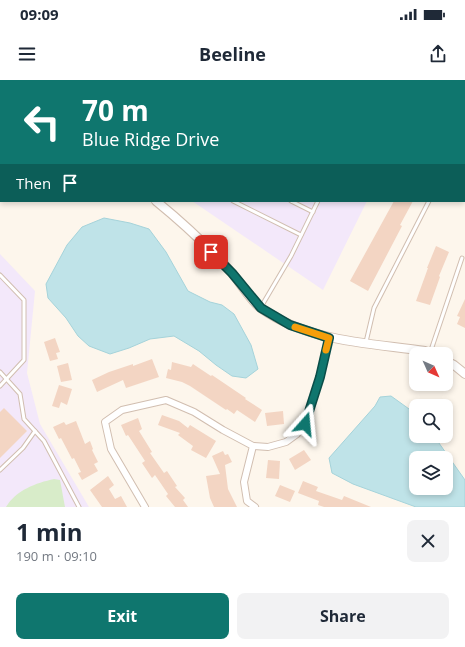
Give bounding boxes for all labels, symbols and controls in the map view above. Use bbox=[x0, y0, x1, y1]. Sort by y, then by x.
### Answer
text: 09:09 bbox=[20, 4, 59, 24]
text: Beeline bbox=[199, 42, 266, 66]
icon: menu bbox=[16, 43, 38, 65]
icon: share bbox=[427, 43, 449, 65]
text: 70 m bbox=[82, 91, 149, 129]
icon: left bbox=[16, 96, 68, 148]
text: Blue Ridge Drive bbox=[82, 127, 219, 151]
icon: arrive bbox=[59, 172, 81, 194]
text: Then bbox=[16, 173, 51, 193]
pin bbox=[194, 235, 228, 269]
icon: arrive bbox=[200, 241, 222, 263]
north arrow bbox=[409, 347, 453, 391]
map controls bbox=[409, 347, 453, 495]
button: search bbox=[409, 399, 453, 443]
position arrow bbox=[284, 403, 326, 445]
button: layers bbox=[409, 451, 453, 495]
text: 1 min bbox=[16, 515, 83, 548]
button: close bbox=[407, 520, 449, 562]
text: 190 m · 09:10 bbox=[16, 547, 97, 565]
button: Exit bbox=[16, 593, 229, 639]
button: Share bbox=[237, 593, 449, 639]

